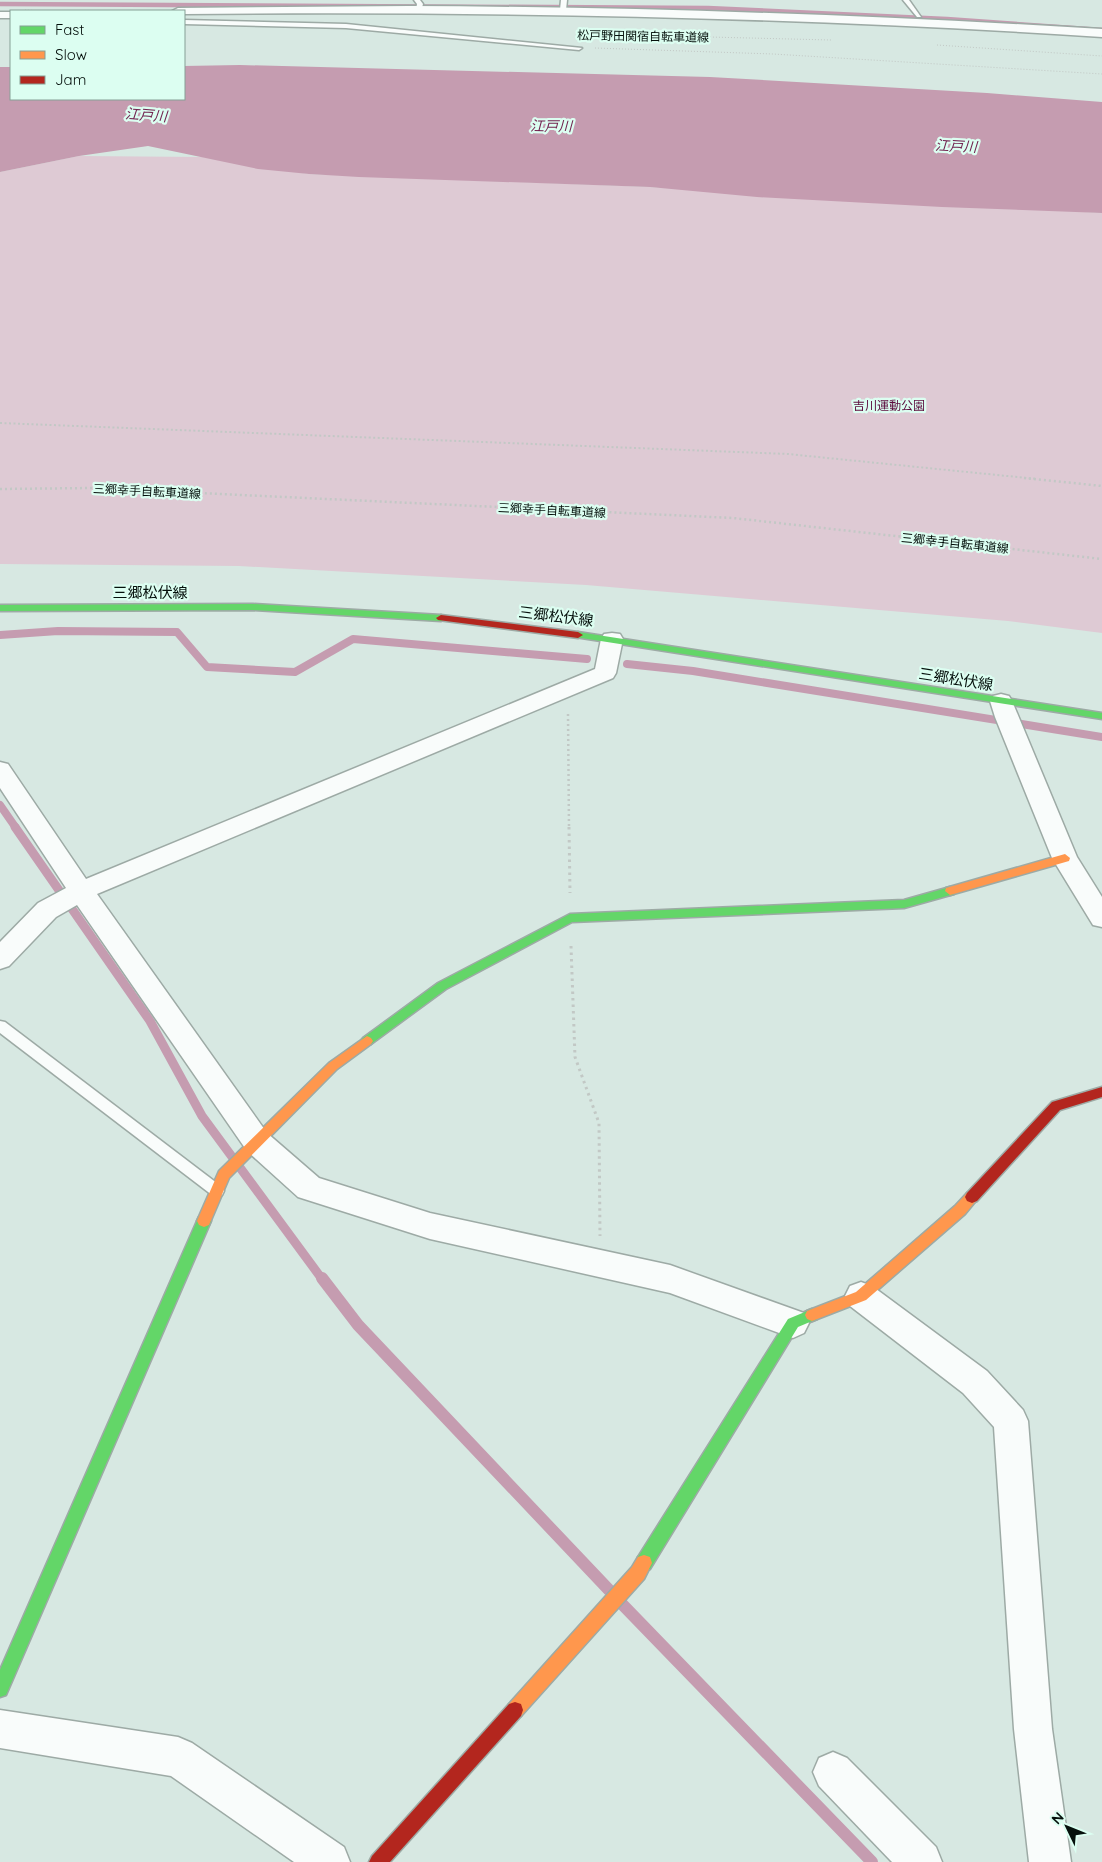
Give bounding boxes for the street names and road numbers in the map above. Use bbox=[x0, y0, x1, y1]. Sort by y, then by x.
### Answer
street label: 松戸野田関宿自転車道線 bbox=[577, 27, 709, 45]
street label: 三郷幸手自転車道線 bbox=[93, 481, 201, 501]
street label: 三郷幸手自転車道線 bbox=[498, 500, 606, 520]
street label: 三郷幸手自転車道線 bbox=[901, 530, 1009, 556]
street label: 三郷松伏線 bbox=[112, 583, 188, 602]
street label: 三郷松伏線 bbox=[518, 602, 594, 630]
street label: 三郷松伏線 bbox=[917, 664, 995, 694]

